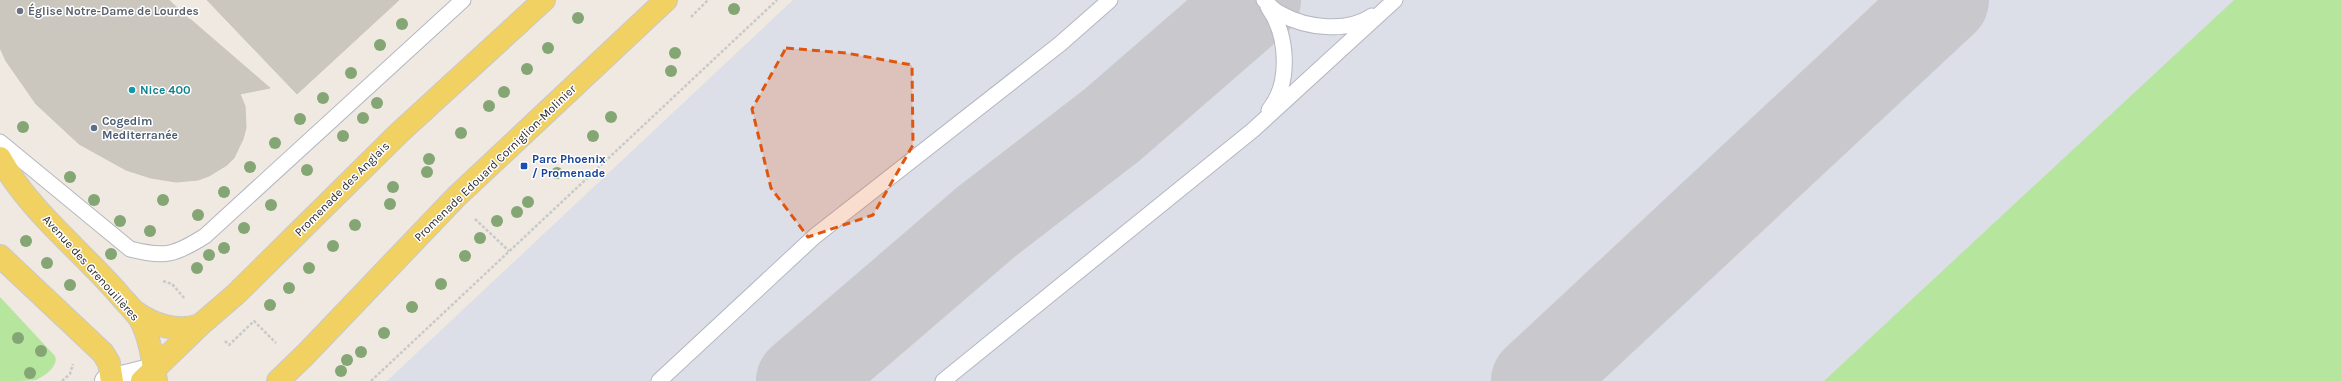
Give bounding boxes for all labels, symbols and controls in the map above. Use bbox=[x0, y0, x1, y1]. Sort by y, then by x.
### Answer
place label: Église Notre-Dame de Lourdes bbox=[28, 3, 199, 18]
marker: Église Notre-Dame de Lourdes bbox=[15, 6, 25, 16]
street label: Promenade Edouard Corniglion-Molinier bbox=[411, 81, 579, 244]
place label: Nice 400 bbox=[140, 83, 191, 97]
marker: Nice 400 bbox=[127, 85, 137, 95]
place label: Cogedim Mediterranée bbox=[102, 114, 178, 142]
marker: Cogedim Mediterranée bbox=[89, 123, 99, 133]
street label: Promenade des Anglais bbox=[292, 139, 392, 239]
place label: Parc Phoenix / Promenade bbox=[532, 152, 606, 180]
marker: Parc Phoenix / Promenade bbox=[519, 161, 529, 171]
street label: Avenue des Grenouillères bbox=[40, 212, 142, 324]

